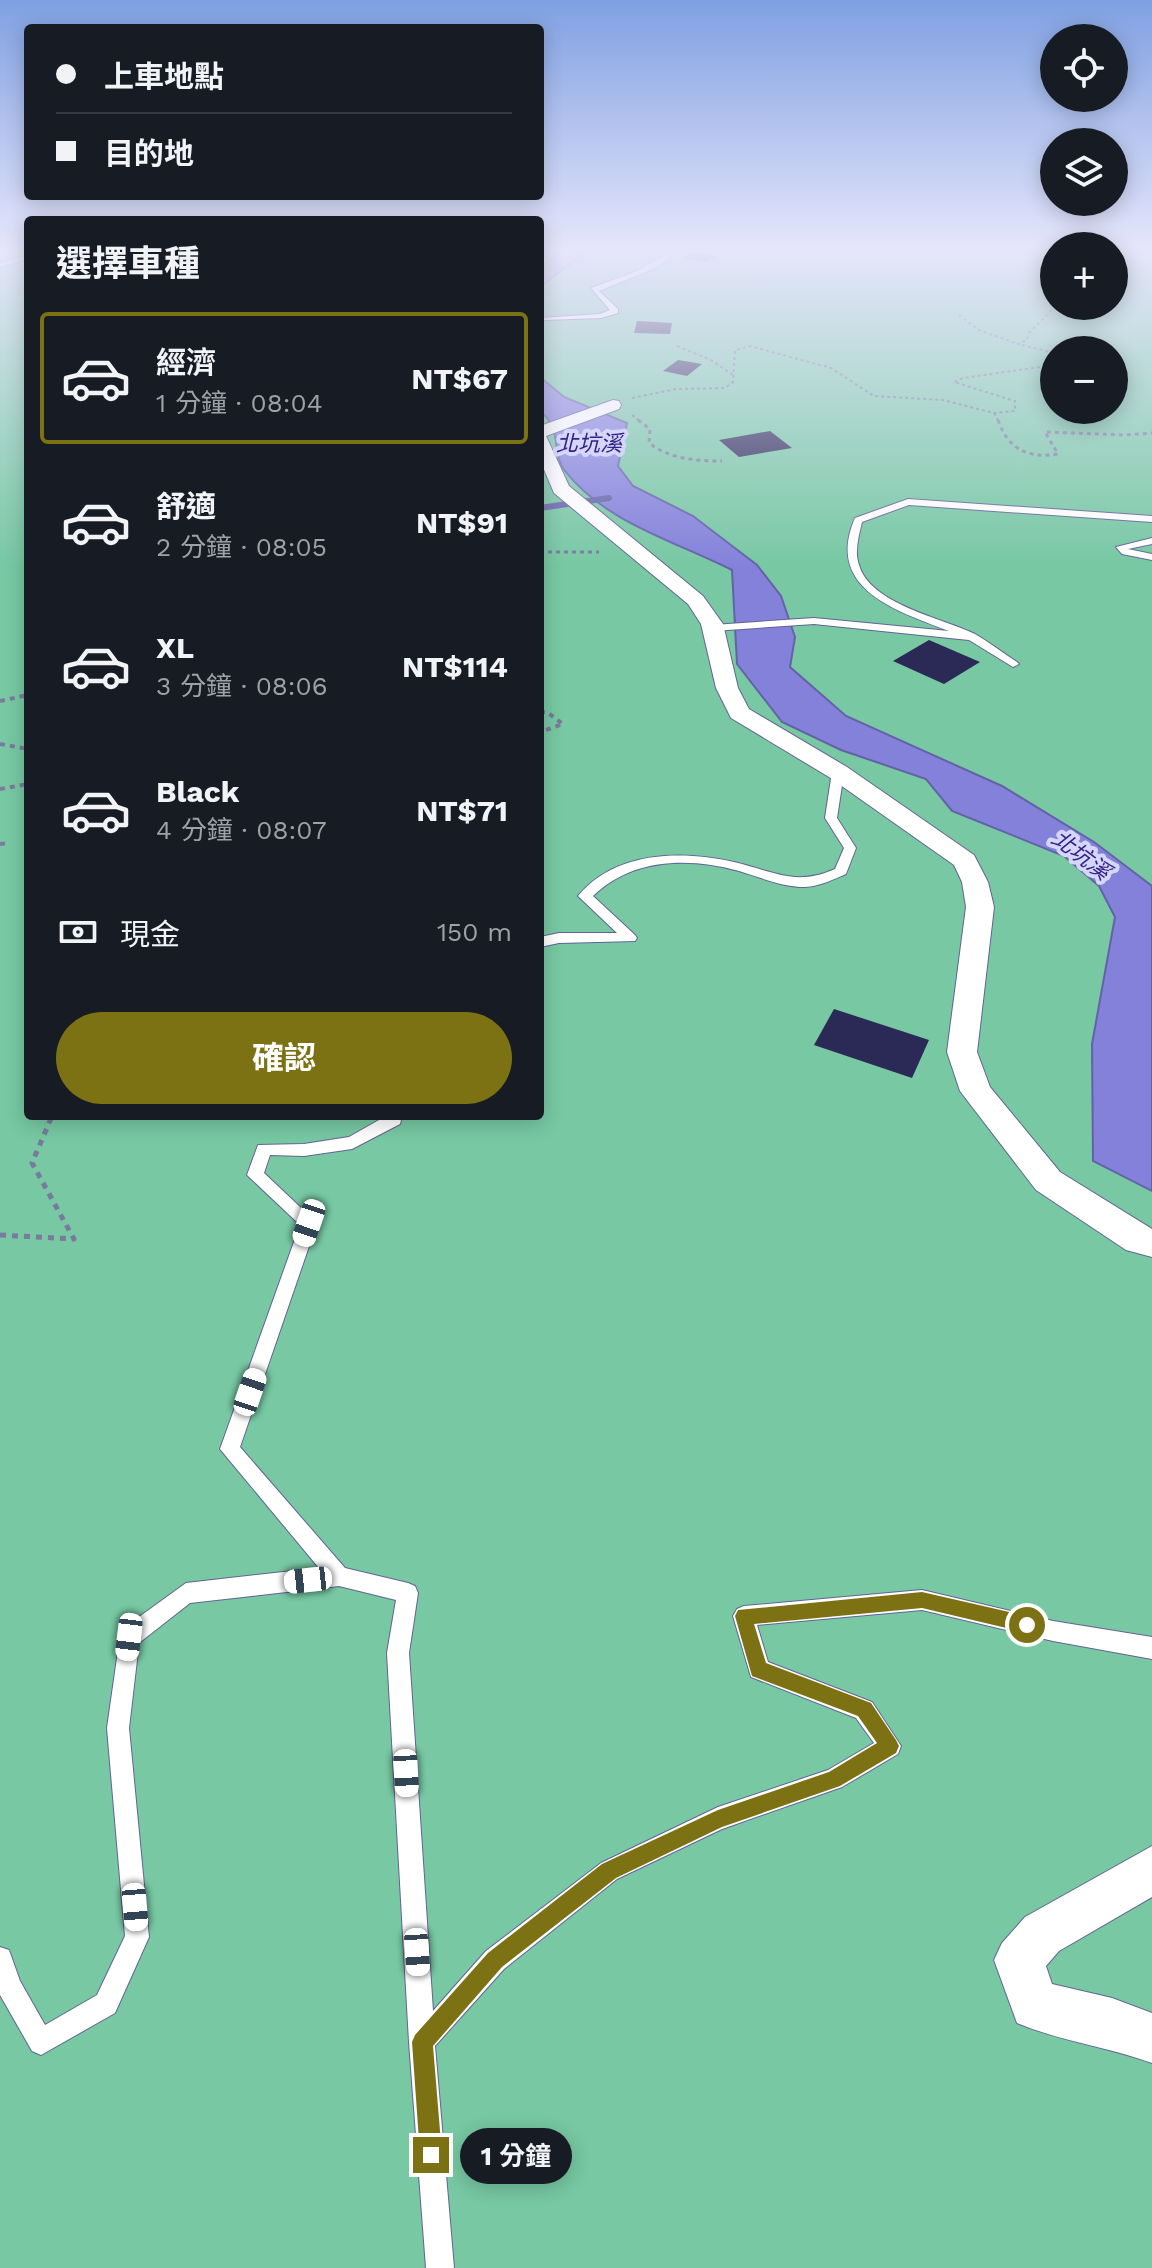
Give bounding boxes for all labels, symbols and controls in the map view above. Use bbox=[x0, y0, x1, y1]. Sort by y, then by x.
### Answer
map controls bbox=[1040, 24, 1128, 424]
button: locate bbox=[1040, 24, 1128, 112]
text: 上車地點 bbox=[104, 59, 224, 94]
button: layers bbox=[1040, 128, 1128, 216]
text: 目的地 bbox=[104, 136, 194, 171]
button: + bbox=[1040, 232, 1128, 320]
text: 選擇車種 bbox=[56, 243, 200, 285]
button: − bbox=[1040, 336, 1128, 424]
icon: car bbox=[60, 342, 132, 414]
text: 經濟 bbox=[156, 345, 216, 380]
text: NT$67 bbox=[411, 361, 508, 396]
text: 1 分鐘 · 08:04 bbox=[156, 388, 323, 418]
water label: 北坑溪 bbox=[556, 431, 625, 456]
icon: car bbox=[60, 486, 132, 558]
text: 舒適 bbox=[156, 489, 216, 524]
text: NT$91 bbox=[416, 505, 508, 540]
text: 2 分鐘 · 08:05 bbox=[156, 532, 327, 562]
icon: car bbox=[60, 630, 132, 702]
text: XL bbox=[156, 630, 194, 665]
text: NT$114 bbox=[402, 649, 508, 684]
text: 3 分鐘 · 08:06 bbox=[156, 671, 328, 701]
icon: car bbox=[60, 774, 132, 846]
text: Black bbox=[156, 774, 240, 809]
text: NT$71 bbox=[416, 793, 508, 828]
text: 4 分鐘 · 08:07 bbox=[156, 815, 326, 845]
water label: 北坑溪 bbox=[1047, 825, 1117, 887]
icon: cash bbox=[56, 910, 100, 954]
text: 現金 bbox=[120, 917, 180, 952]
text: 150 m bbox=[437, 917, 512, 947]
button: 確認 bbox=[56, 1012, 512, 1104]
car bbox=[290, 1196, 328, 1250]
car bbox=[231, 1365, 269, 1419]
car bbox=[283, 1566, 333, 1594]
route start bbox=[1009, 1607, 1045, 1643]
car bbox=[114, 1612, 144, 1662]
car bbox=[393, 1748, 419, 1798]
car bbox=[121, 1882, 149, 1932]
car bbox=[403, 1927, 431, 1977]
callout: 1 分鐘 bbox=[459, 2127, 571, 2183]
route end bbox=[413, 2137, 449, 2173]
text: 1 分鐘 bbox=[481, 2141, 551, 2171]

